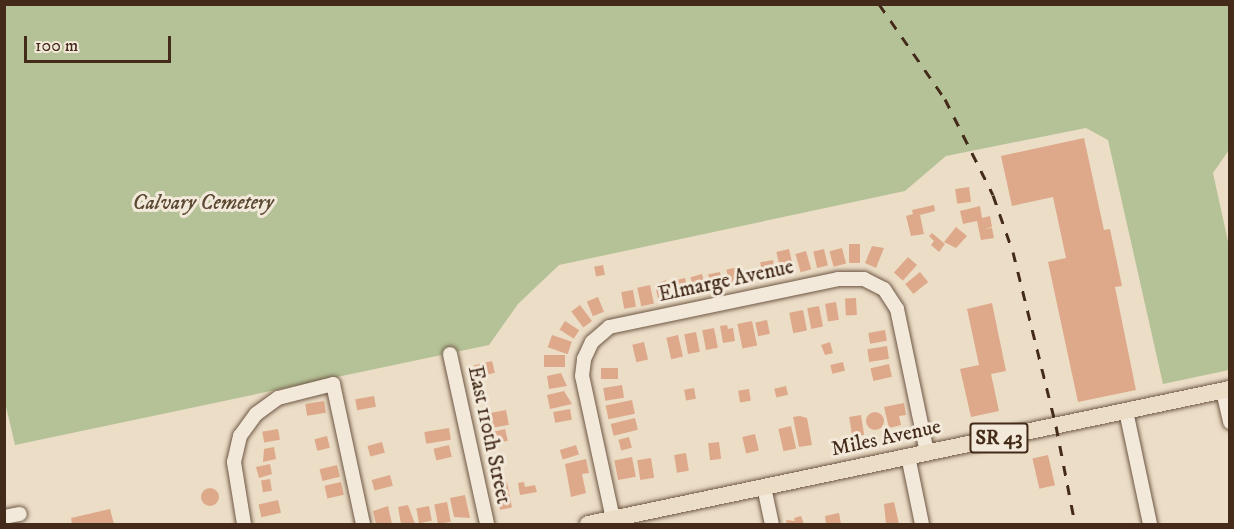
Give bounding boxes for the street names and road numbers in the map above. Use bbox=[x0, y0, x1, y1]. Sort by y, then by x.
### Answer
street label: Elmarge Avenue bbox=[656, 254, 796, 308]
street label: East 110th Street bbox=[462, 364, 516, 506]
street label: Miles Avenue bbox=[829, 414, 943, 462]
road number: SR 43 bbox=[969, 421, 1029, 455]

